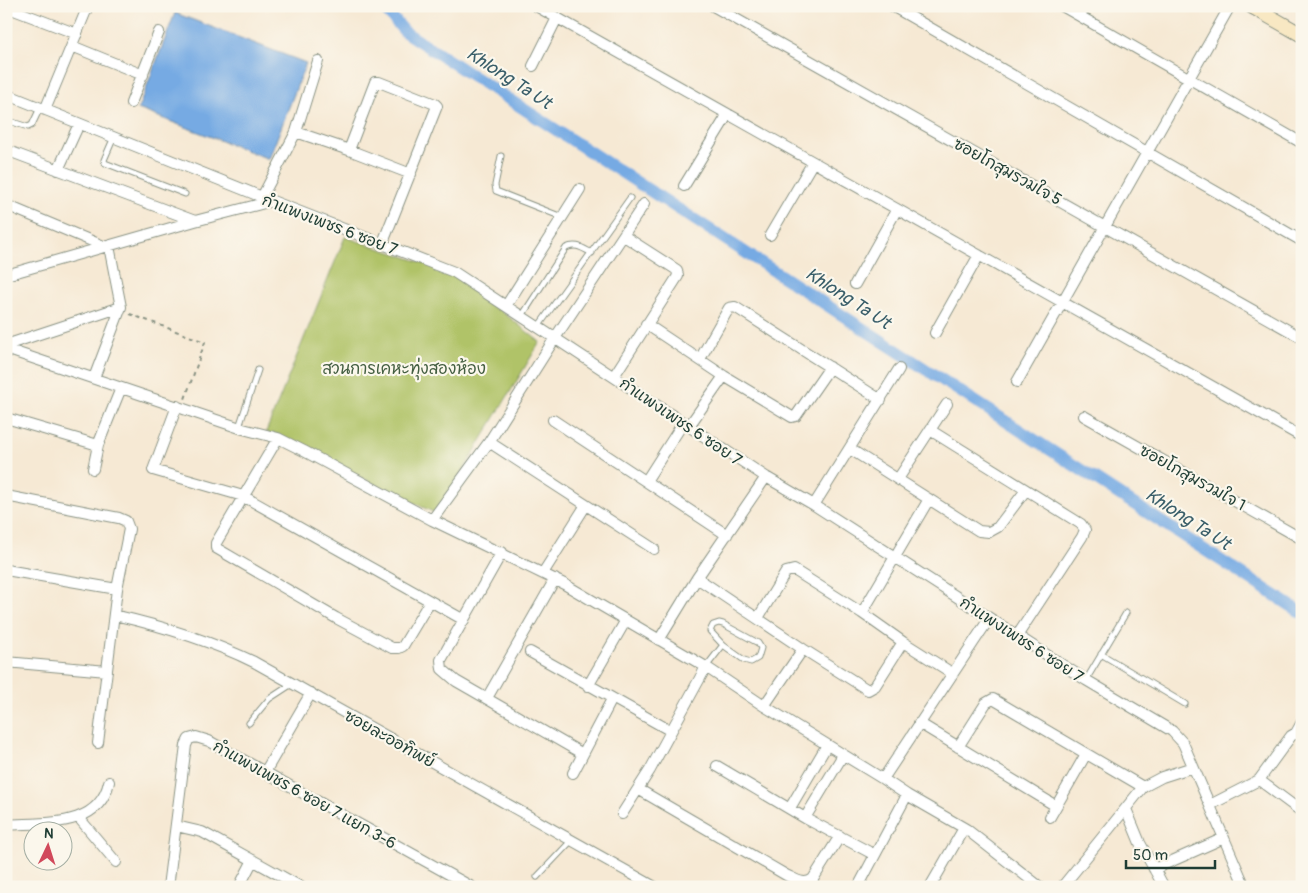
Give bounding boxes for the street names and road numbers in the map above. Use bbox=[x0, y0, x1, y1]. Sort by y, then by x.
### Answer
street label: ซอยโกสุมรวมใจ 5 bbox=[949, 132, 1066, 212]
street label: กำแพงเพชร 6 ซอย 7 bbox=[259, 189, 401, 260]
street label: กำแพงเพชร 6 ซอย 7 bbox=[615, 373, 747, 471]
street label: ซอยโกสุมรวมใจ 1 bbox=[1135, 439, 1250, 517]
street label: กำแพงเพชร 6 ซอย 7 bbox=[956, 592, 1088, 688]
street label: ซอยละออทิพย์ bbox=[340, 704, 440, 772]
street label: กำแพงเพชร 6 ซอย 7 แยก 3-6 bbox=[209, 735, 400, 854]

